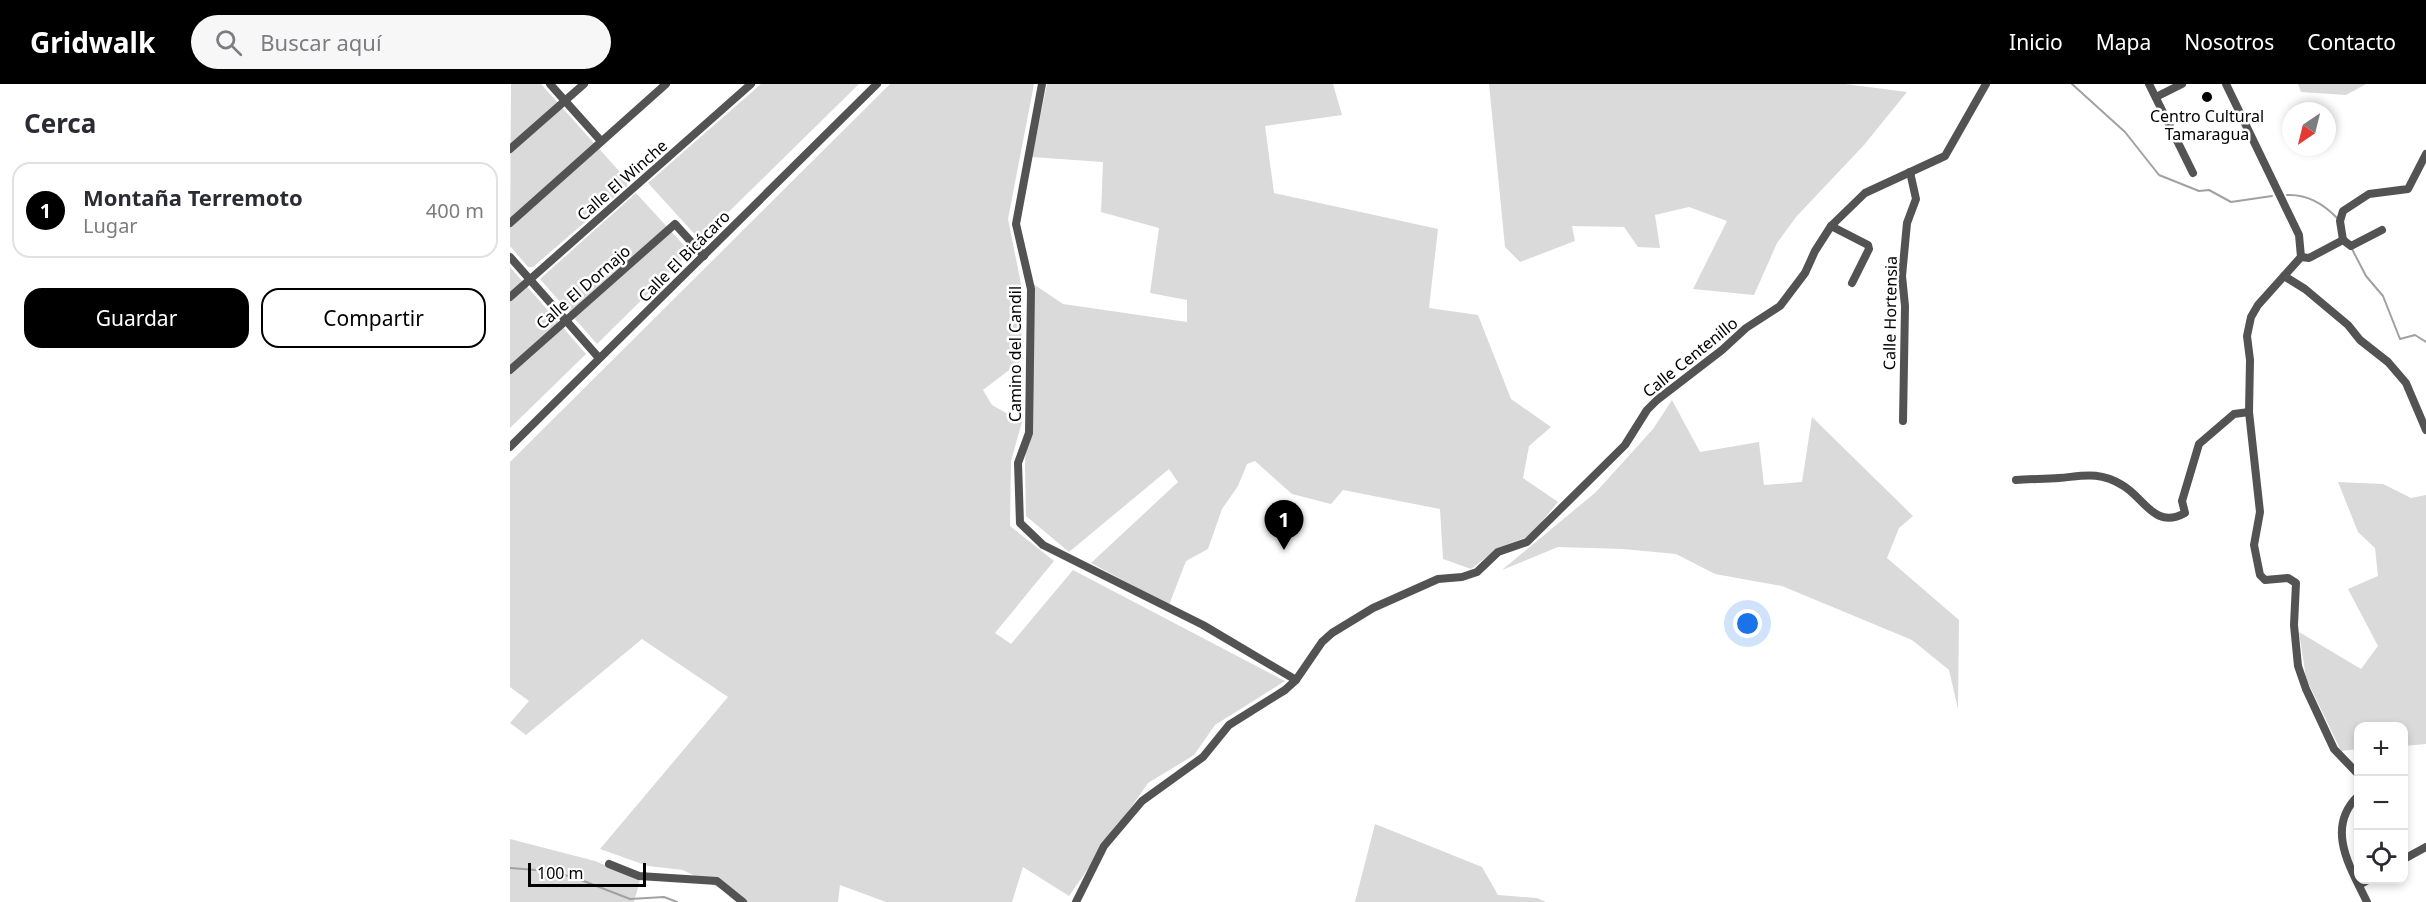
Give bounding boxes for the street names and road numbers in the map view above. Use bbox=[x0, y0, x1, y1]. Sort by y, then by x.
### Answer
street label: Calle El Winche bbox=[572, 135, 672, 225]
street label: Calle El Bicácaro bbox=[633, 205, 735, 307]
street label: Calle El Dornajo bbox=[531, 240, 635, 334]
street label: Calle Hortensia bbox=[1878, 256, 1902, 370]
street label: Camino del Candil bbox=[1004, 286, 1026, 422]
street label: Calle Centenillo bbox=[1638, 312, 1742, 402]

